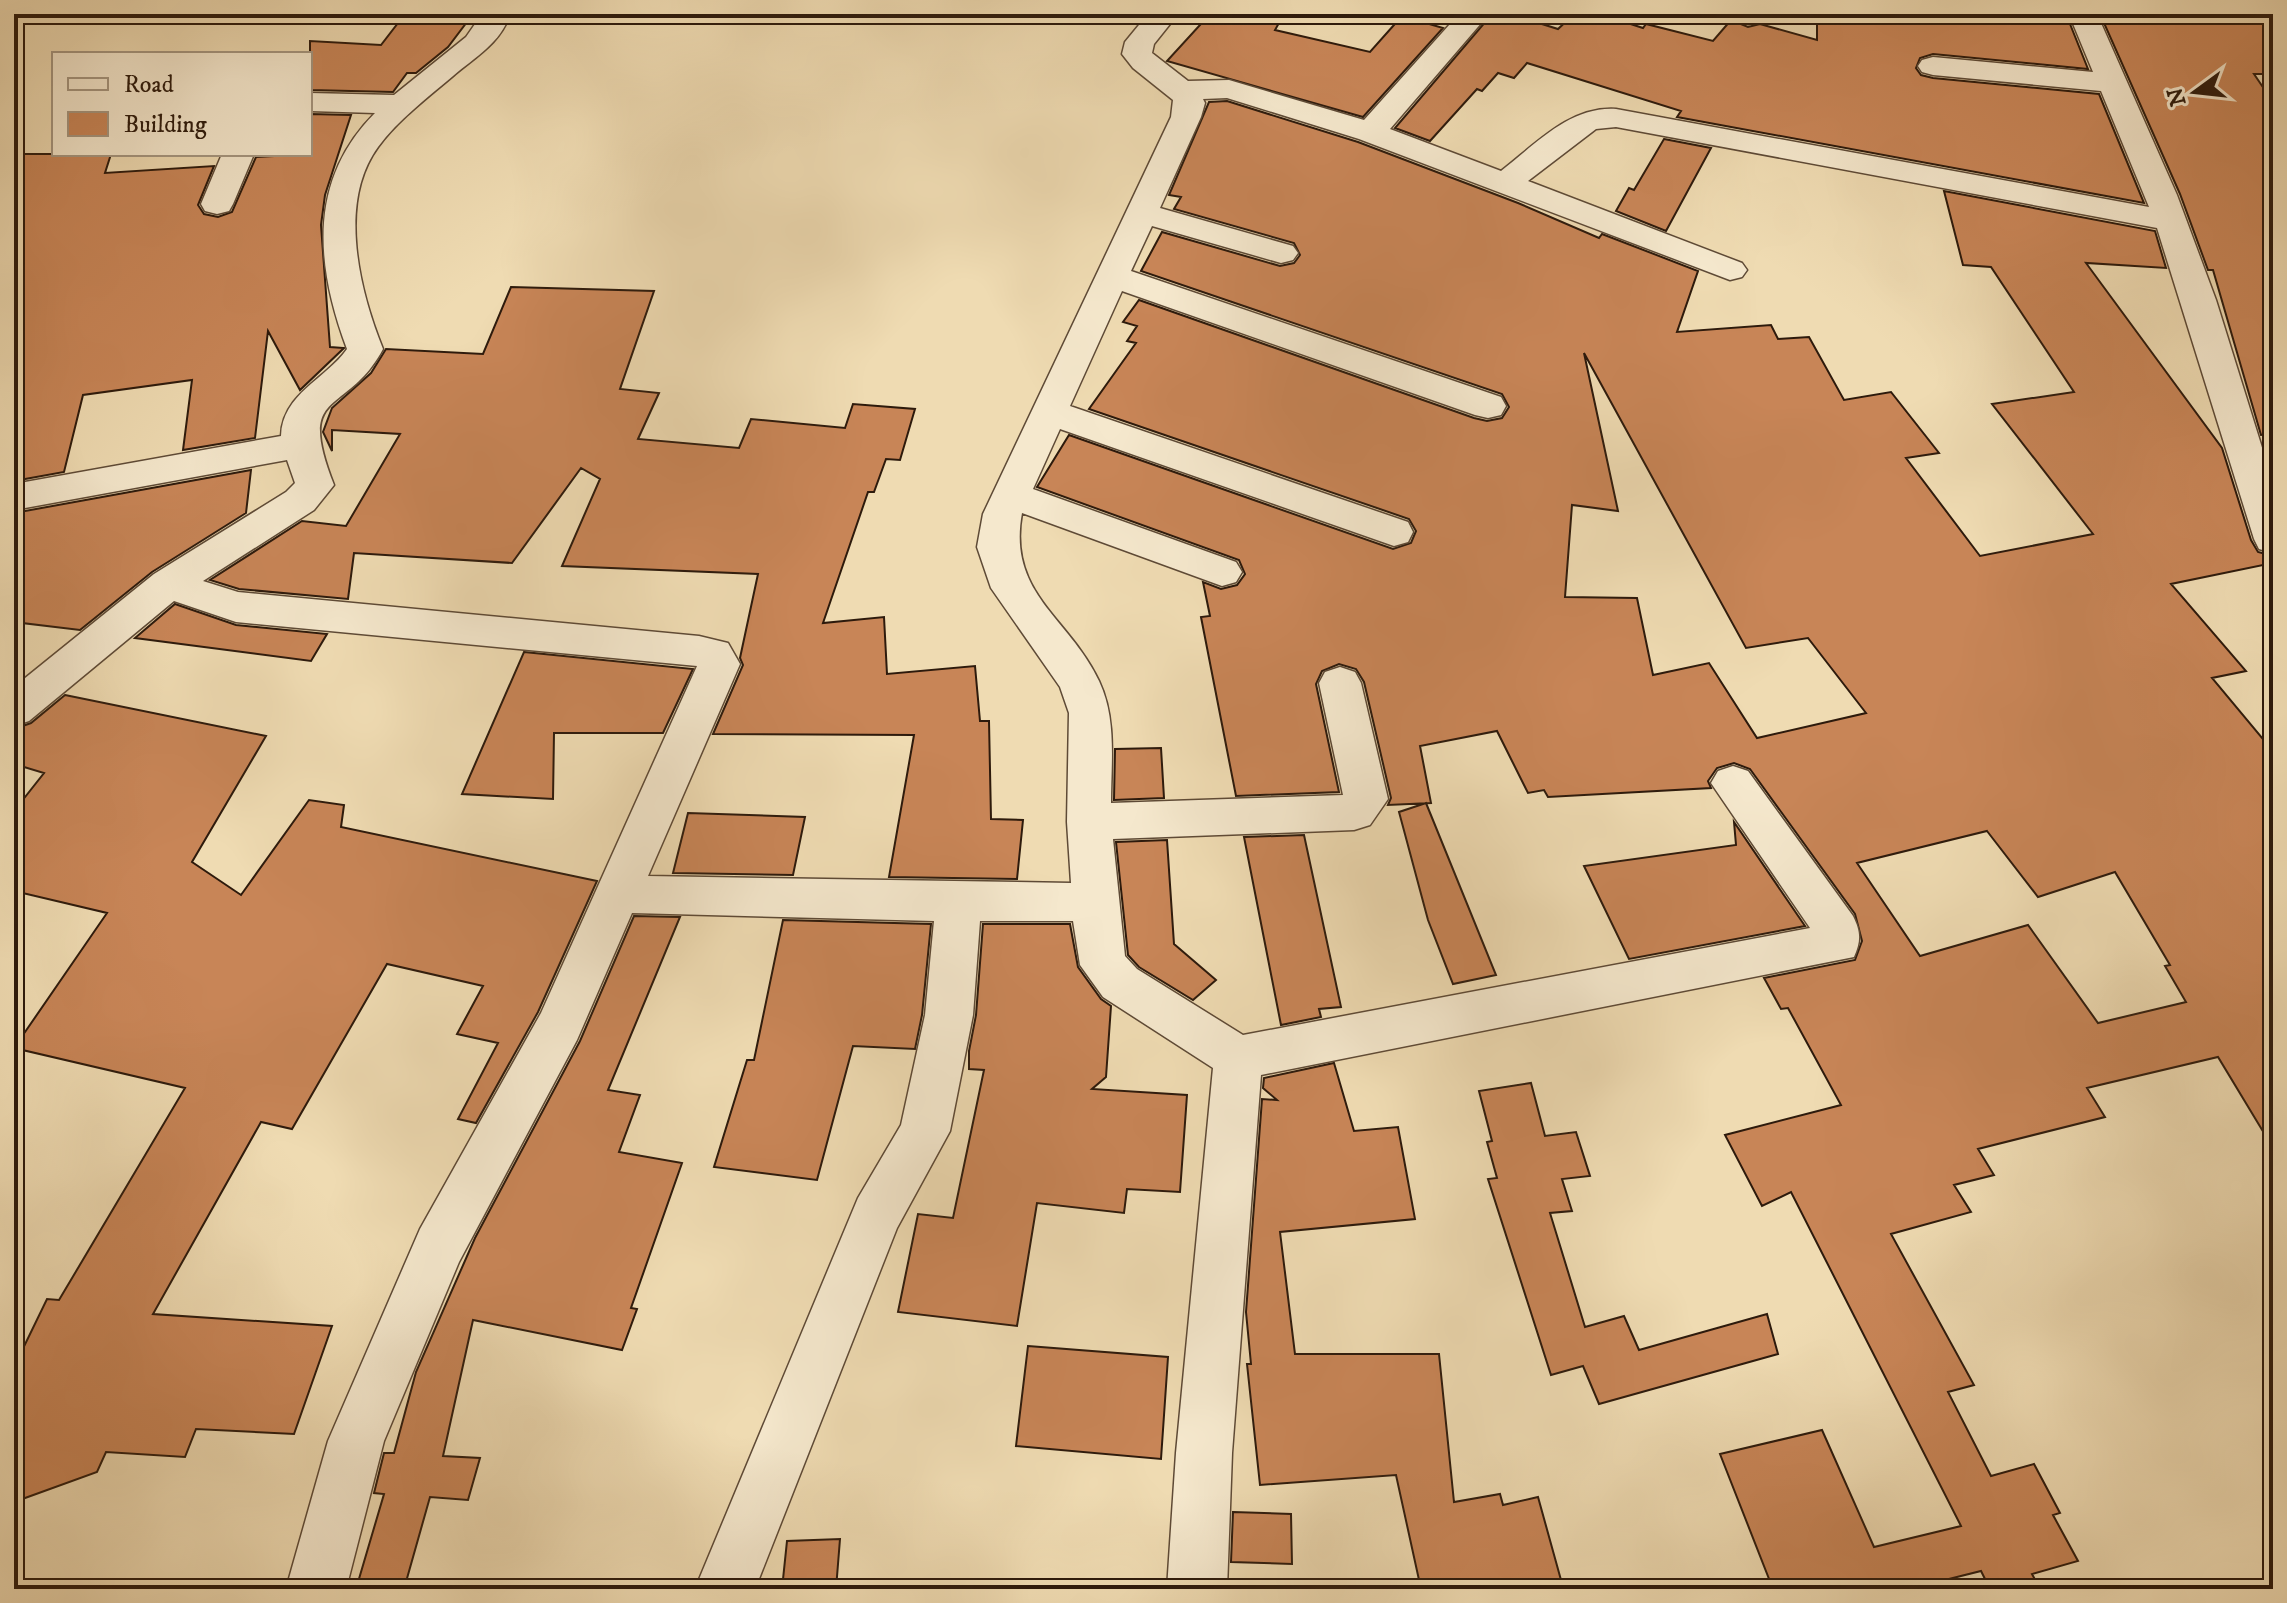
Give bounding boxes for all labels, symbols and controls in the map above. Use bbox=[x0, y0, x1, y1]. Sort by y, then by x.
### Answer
legend bbox=[52, 52, 312, 156]
north arrow bbox=[2155, 52, 2235, 132]
text: Road bbox=[124, 70, 174, 100]
text: N bbox=[2162, 85, 2193, 109]
text: Building bbox=[124, 110, 207, 140]

